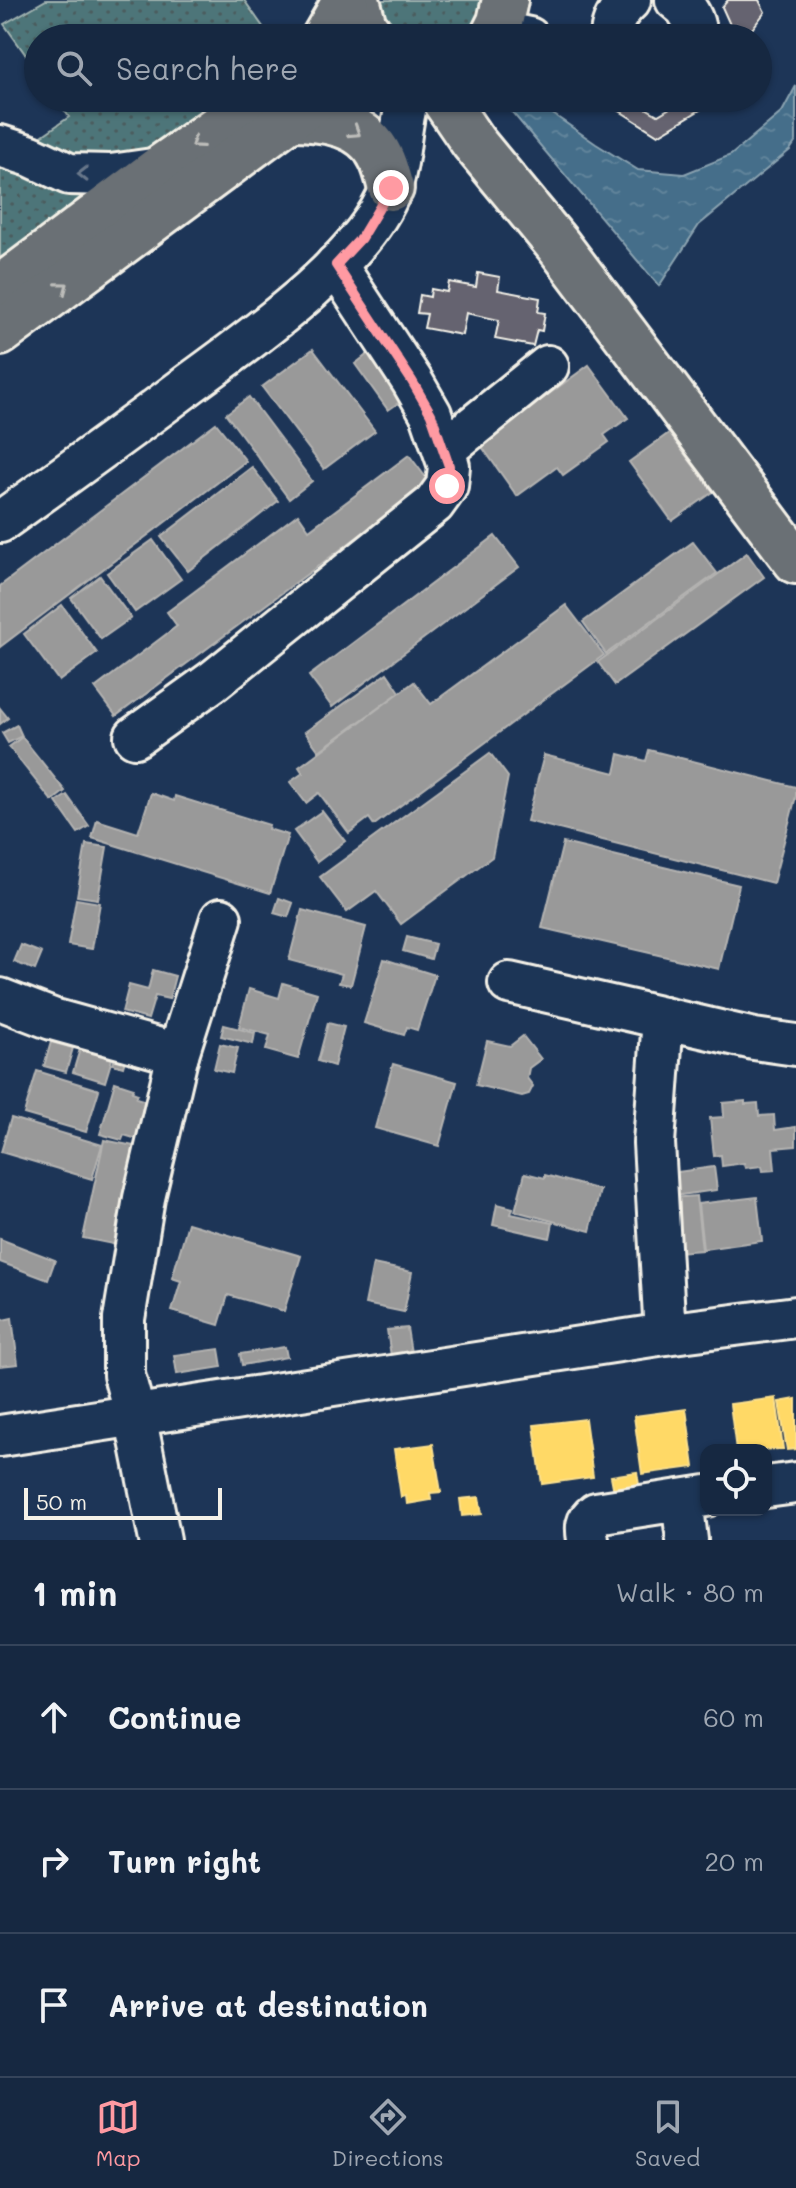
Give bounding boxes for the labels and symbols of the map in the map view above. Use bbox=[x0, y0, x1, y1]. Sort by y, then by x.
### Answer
one-way arrow bbox=[347, 123, 361, 138]
one-way arrow bbox=[190, 133, 204, 148]
one-way arrow bbox=[76, 166, 89, 183]
route end bbox=[373, 170, 409, 206]
one-way arrow bbox=[54, 282, 68, 296]
route start bbox=[429, 468, 465, 504]
scale bar bbox=[24, 1484, 222, 1520]

